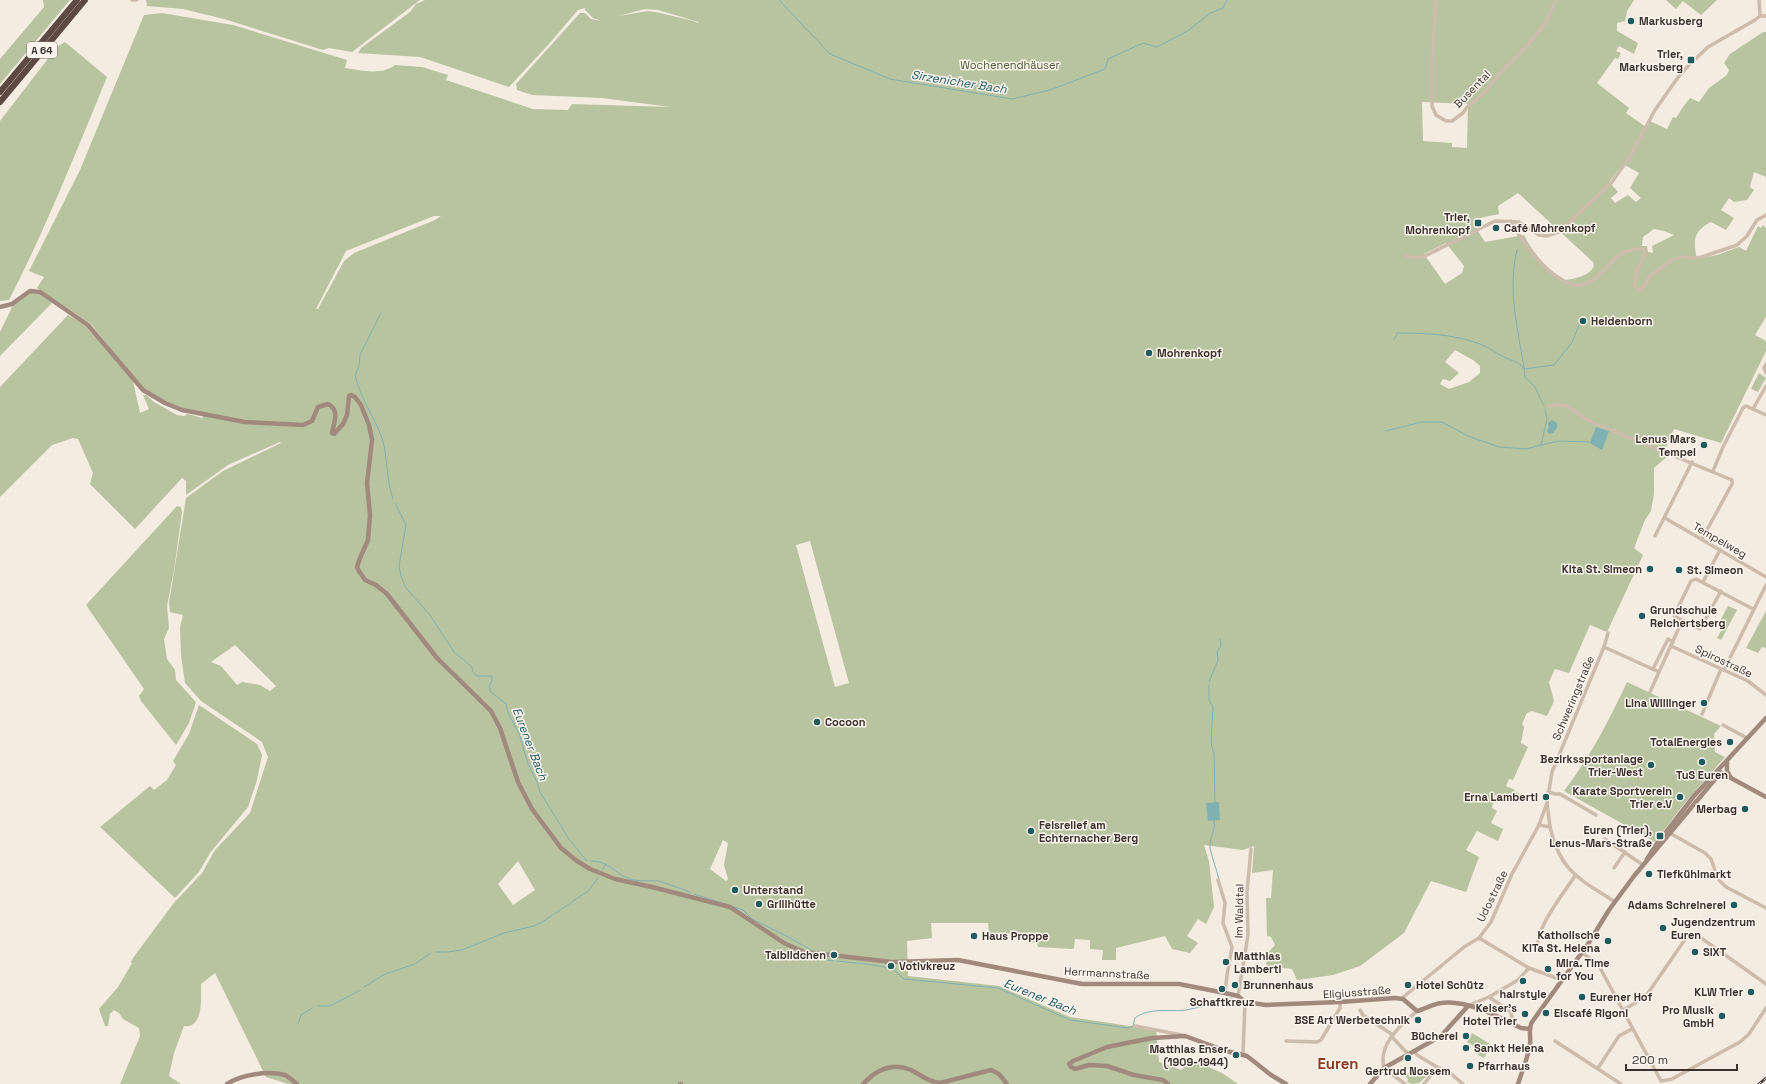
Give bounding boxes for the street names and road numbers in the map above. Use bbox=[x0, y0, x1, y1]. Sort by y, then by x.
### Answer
road number: A 64 bbox=[27, 42, 57, 58]
street label: Busental bbox=[1451, 67, 1493, 111]
street label: Tempelweg bbox=[1691, 519, 1749, 561]
street label: Spirostraße bbox=[1693, 642, 1755, 680]
street label: Schweringstraße bbox=[1549, 654, 1597, 742]
street label: Udostraße bbox=[1474, 868, 1510, 924]
street label: Im Waldtal bbox=[1232, 884, 1246, 938]
street label: Herrmannstraße bbox=[1064, 964, 1150, 982]
street label: Eligiusstraße bbox=[1322, 983, 1392, 1001]

